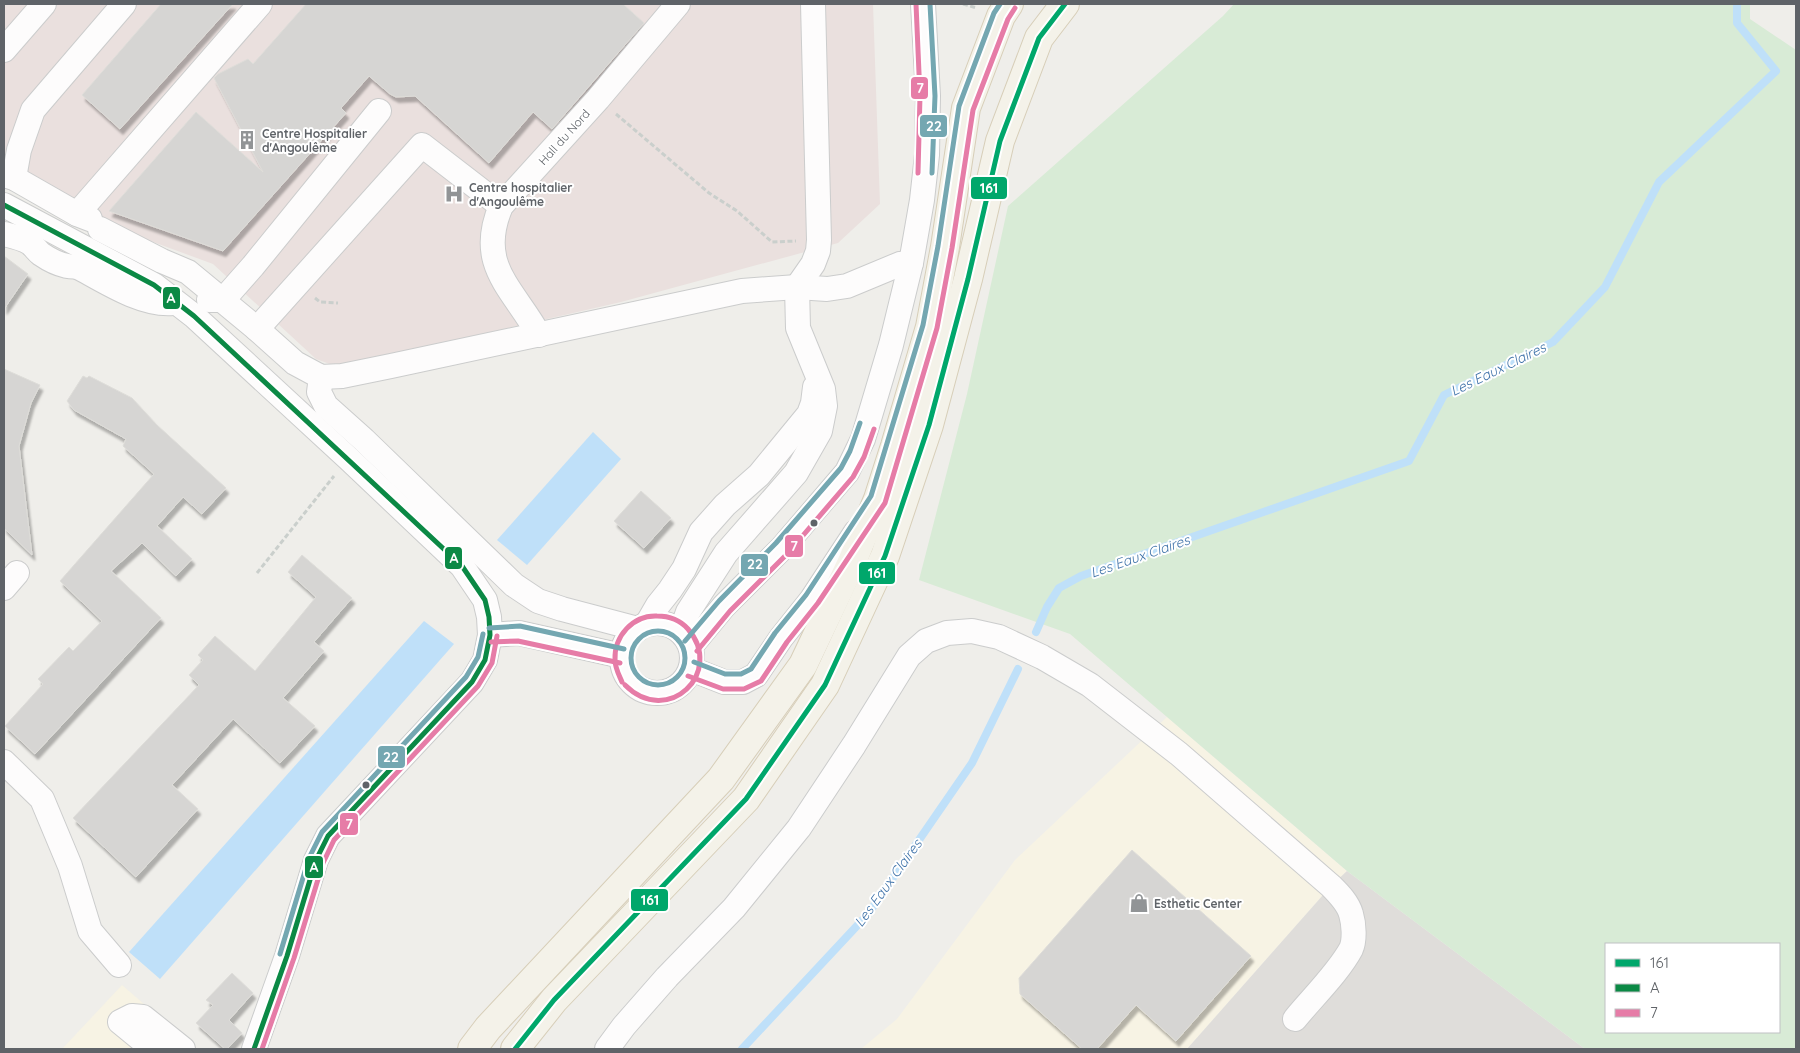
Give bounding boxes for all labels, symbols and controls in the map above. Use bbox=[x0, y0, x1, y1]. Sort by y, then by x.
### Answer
line badge: 7 bbox=[910, 76, 929, 100]
text: 7 bbox=[916, 79, 924, 97]
street label: Hall du Nord bbox=[535, 106, 593, 168]
line badge: 22 bbox=[919, 114, 948, 138]
text: 22 bbox=[926, 117, 942, 135]
place label: Centre Hospitalier d'Angoulême bbox=[262, 126, 367, 155]
building icon: Centre Hospitalier d'Angoulême bbox=[236, 129, 258, 151]
line badge: 161 bbox=[970, 176, 1008, 200]
text: 161 bbox=[980, 179, 998, 197]
place label: Centre hospitalier d'Angoulême bbox=[469, 180, 573, 209]
hospital icon: Centre hospitalier d'Angoulême bbox=[443, 183, 465, 205]
line badge: A bbox=[162, 286, 181, 310]
text: A bbox=[167, 289, 176, 307]
water label: Les Eaux Claires bbox=[1447, 337, 1550, 400]
unlabelled marker bbox=[809, 518, 819, 528]
water label: Les Eaux Claires bbox=[1088, 530, 1193, 581]
line badge: 7 bbox=[784, 534, 804, 558]
text: 7 bbox=[790, 537, 798, 555]
line badge: A bbox=[444, 546, 463, 570]
text: A bbox=[450, 549, 459, 567]
line badge: 22 bbox=[740, 553, 769, 577]
text: 22 bbox=[747, 555, 763, 573]
line badge: 161 bbox=[858, 561, 896, 585]
text: 161 bbox=[868, 564, 886, 582]
line badge: 22 bbox=[377, 745, 406, 769]
text: 22 bbox=[383, 748, 399, 766]
unlabelled marker bbox=[361, 780, 371, 790]
line badge: 7 bbox=[339, 812, 359, 836]
text: 7 bbox=[345, 815, 353, 833]
water label: Les Eaux Claires bbox=[850, 834, 927, 930]
line badge: A bbox=[304, 855, 324, 879]
text: A bbox=[310, 858, 319, 876]
line badge: 161 bbox=[630, 888, 669, 912]
text: 161 bbox=[641, 891, 659, 909]
shop icon: Esthetic Center bbox=[1128, 892, 1150, 914]
place label: Esthetic Center bbox=[1154, 896, 1242, 911]
legend bbox=[1605, 943, 1780, 1033]
text: 161 bbox=[1650, 953, 1669, 972]
text: A bbox=[1650, 978, 1660, 997]
text: 7 bbox=[1650, 1003, 1658, 1022]

